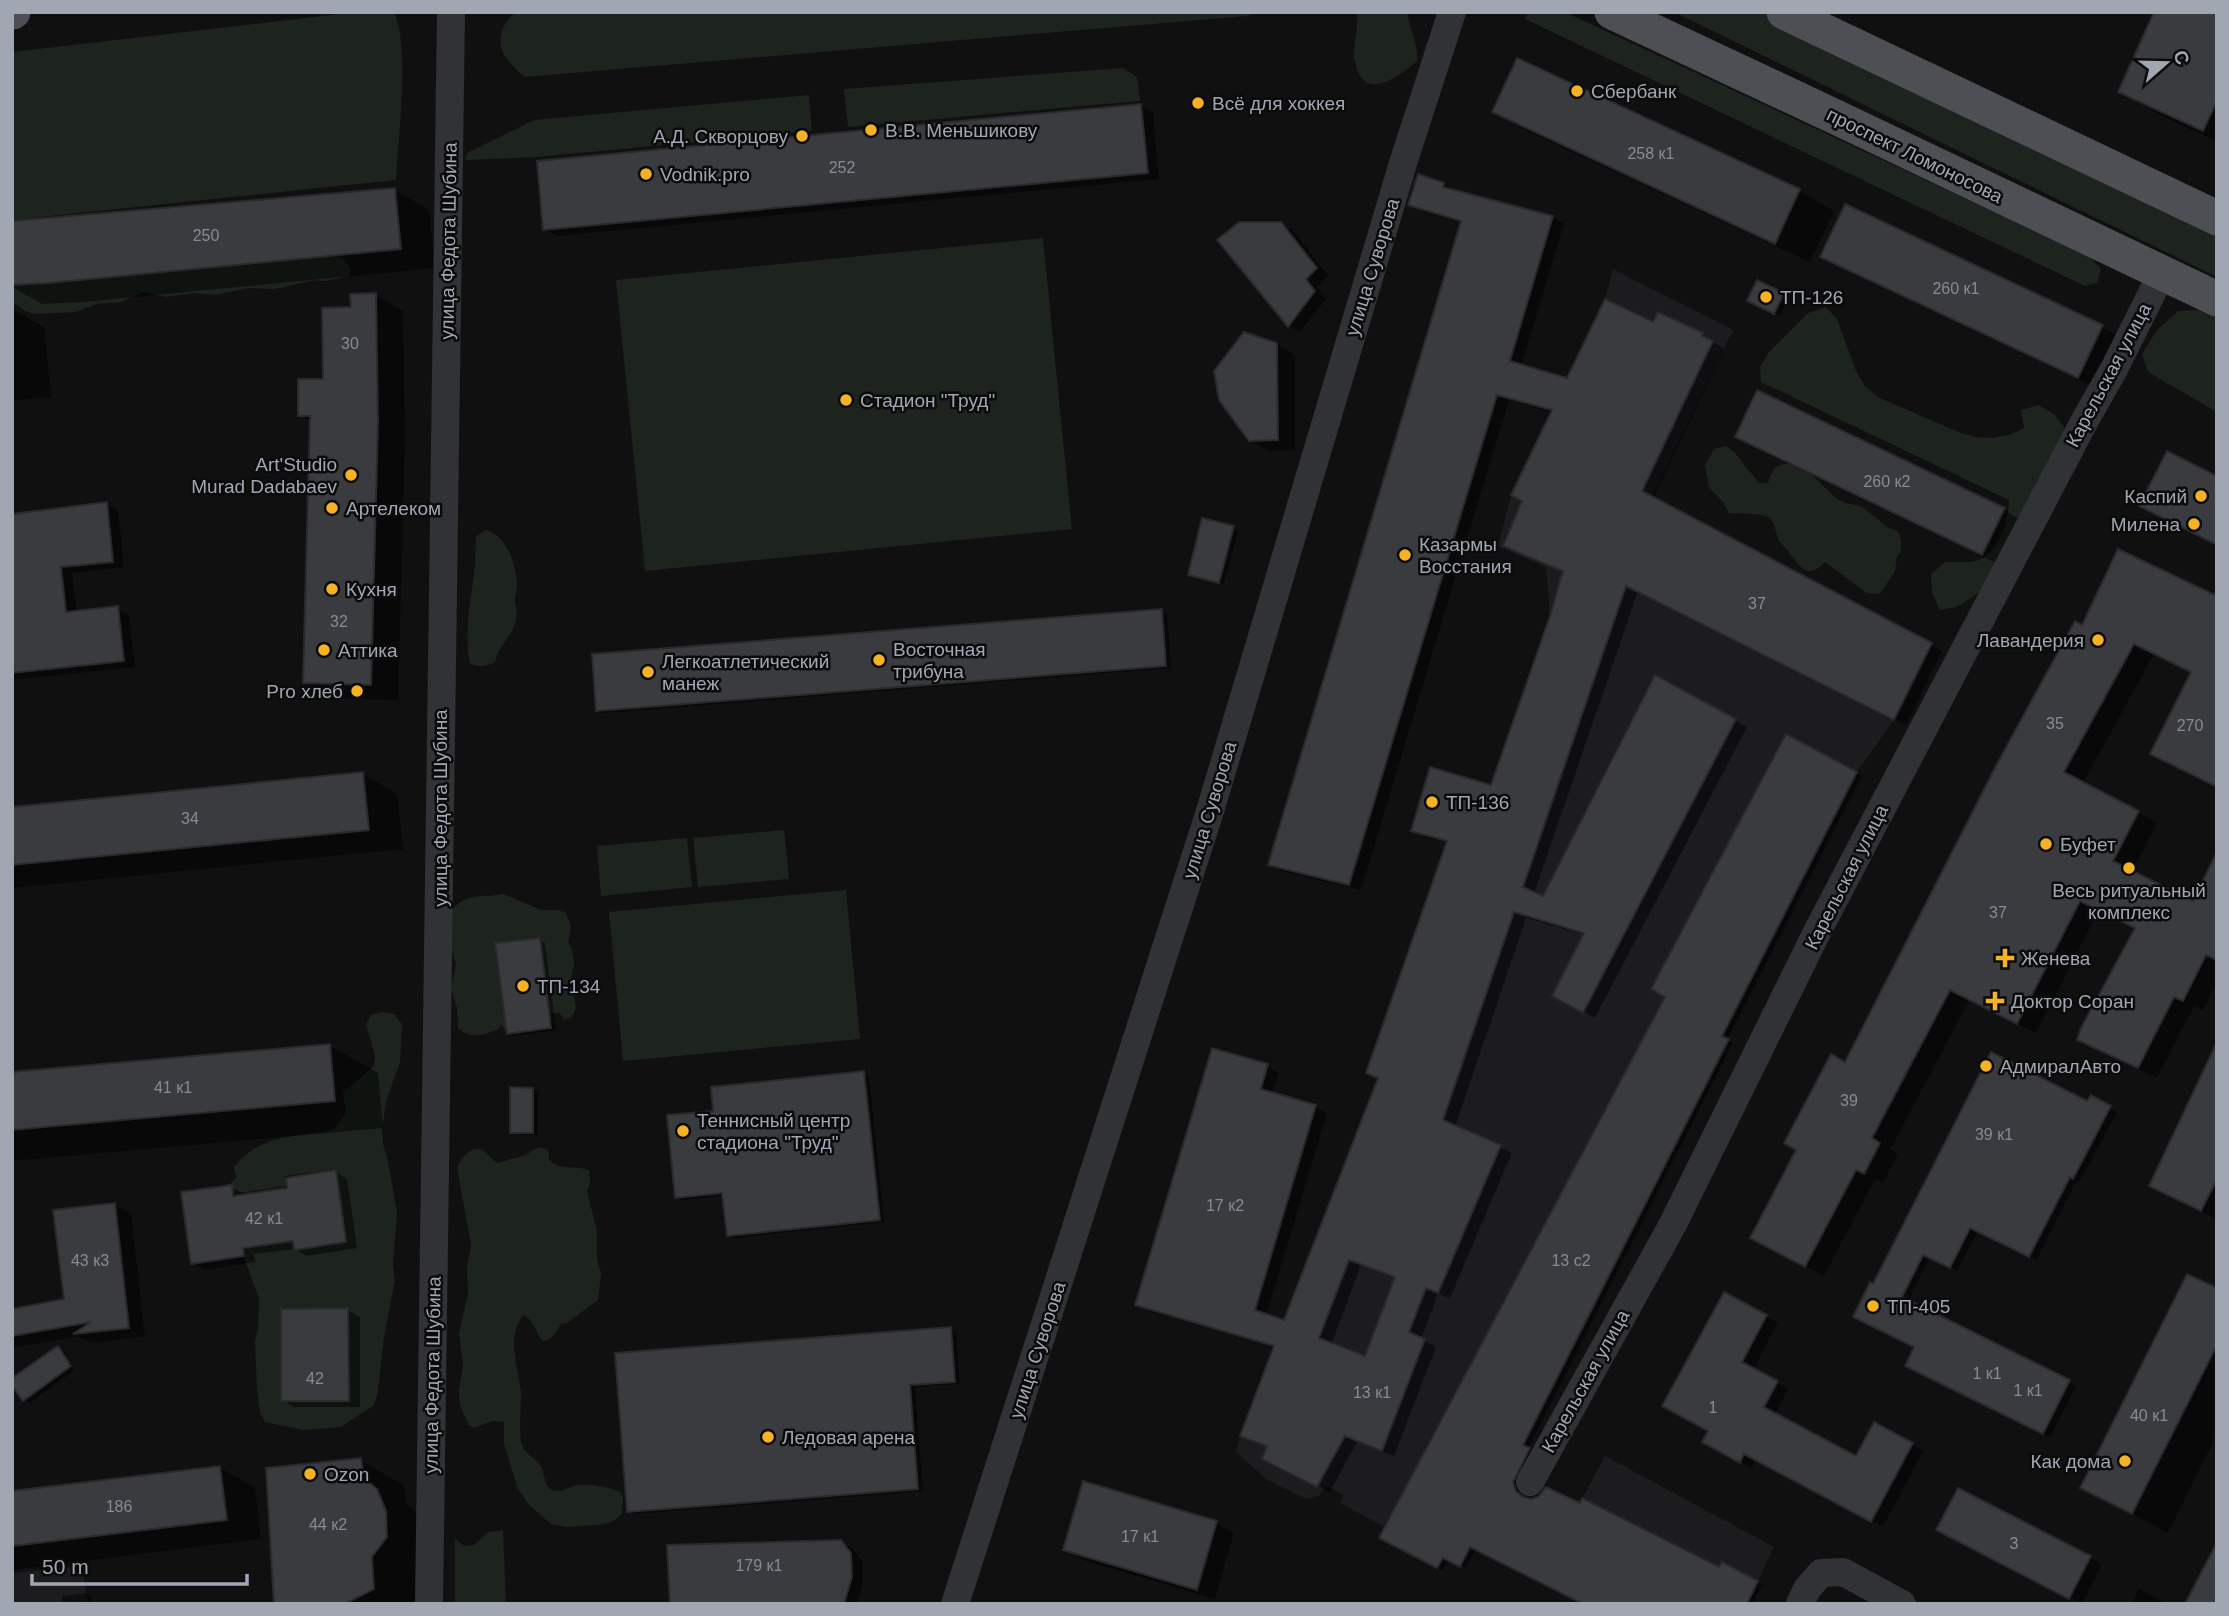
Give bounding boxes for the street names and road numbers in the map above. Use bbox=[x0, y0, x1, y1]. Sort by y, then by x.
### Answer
street label: проспект Ломоносова bbox=[1824, 104, 2006, 207]
street label: улица Федота Шубина bbox=[436, 142, 461, 340]
street label: улица Суворова bbox=[1342, 195, 1404, 338]
street label: Карельская улица bbox=[2062, 299, 2155, 451]
street label: улица Федота Шубина bbox=[430, 709, 451, 907]
street label: улица Суворова bbox=[1179, 738, 1241, 881]
street label: Карельская улица bbox=[1801, 801, 1892, 953]
street label: улица Федота Шубина bbox=[420, 1276, 445, 1474]
street label: улица Суворова bbox=[1005, 1279, 1070, 1421]
street label: Карельская улица bbox=[1538, 1306, 1634, 1456]

